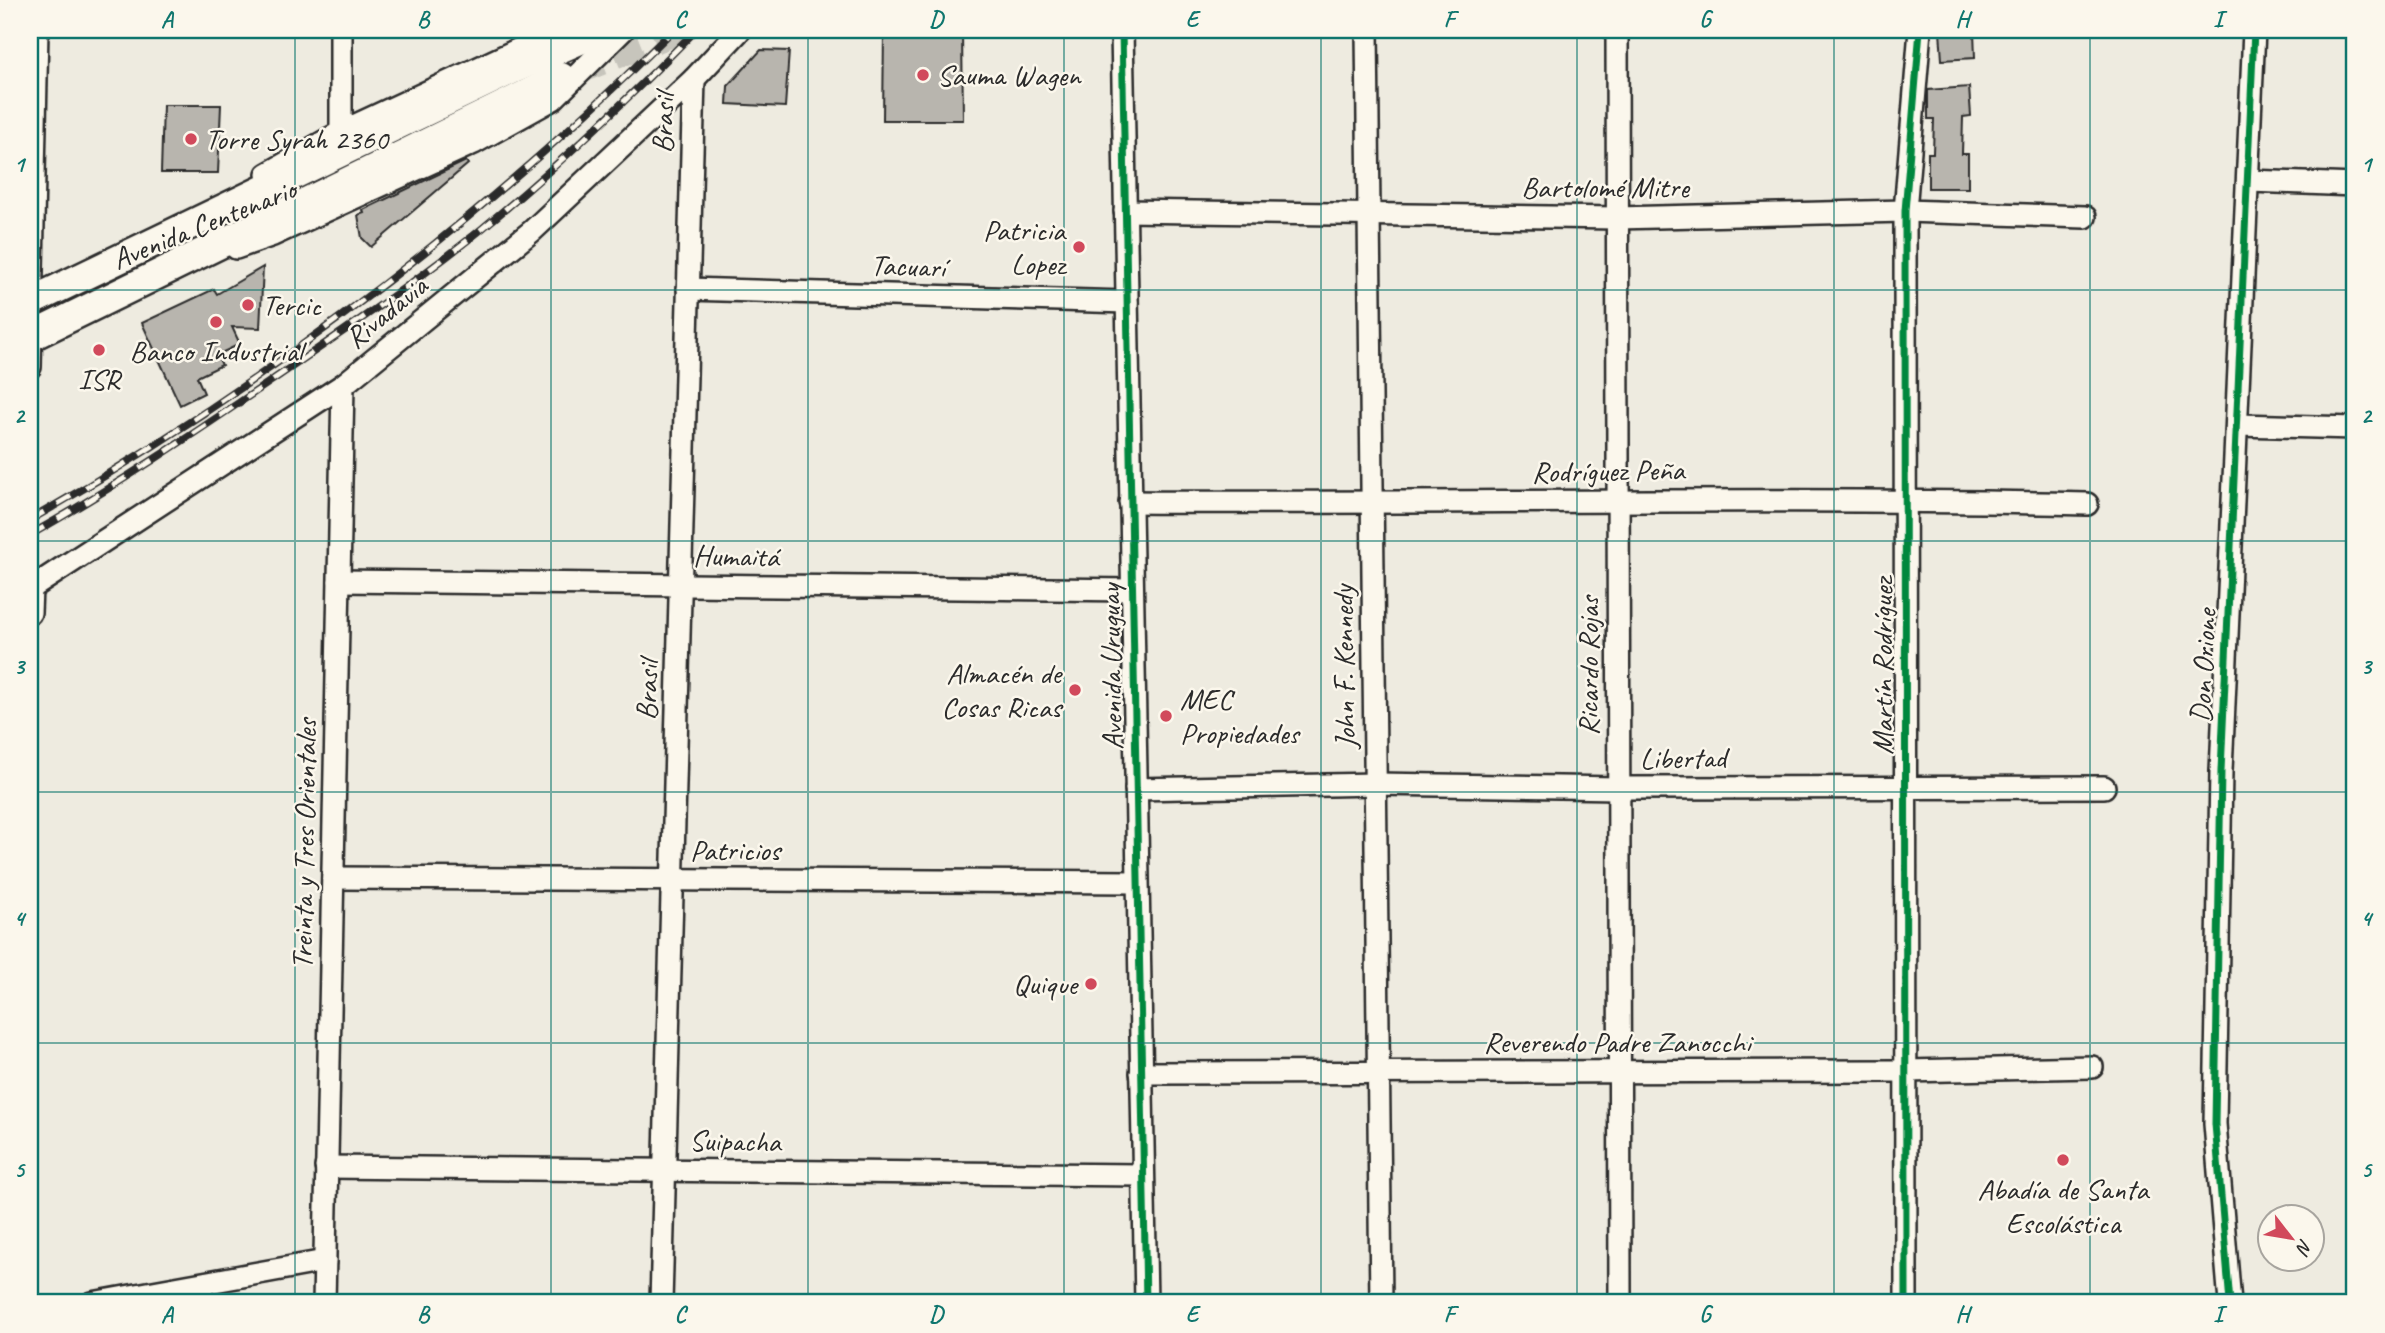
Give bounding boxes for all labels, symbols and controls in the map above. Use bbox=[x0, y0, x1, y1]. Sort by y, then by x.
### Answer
text: A bbox=[161, 5, 175, 34]
text: B bbox=[417, 5, 431, 34]
text: C bbox=[675, 5, 689, 34]
text: D bbox=[929, 5, 945, 34]
text: E bbox=[1186, 5, 1202, 34]
text: F bbox=[1444, 5, 1460, 34]
text: G bbox=[1699, 5, 1714, 34]
text: H bbox=[1955, 5, 1973, 34]
text: I bbox=[2213, 5, 2228, 34]
place label: Sauma Wagen bbox=[937, 56, 1082, 94]
marker: Sauma Wagen bbox=[915, 67, 931, 83]
street label: Brasil bbox=[643, 87, 683, 154]
place label: Torre Syrah 2360 bbox=[205, 120, 391, 158]
marker: Torre Syrah 2360 bbox=[183, 131, 199, 147]
text: 1 bbox=[14, 150, 27, 179]
text: 1 bbox=[2361, 150, 2374, 179]
street label: Bartolomé Mitre bbox=[1521, 168, 1691, 206]
street label: Avenida Centenario bbox=[106, 169, 305, 278]
place label: Patricia Lopez bbox=[983, 211, 1068, 283]
marker: Patricia Lopez bbox=[1071, 239, 1087, 255]
street label: Tacuarí bbox=[870, 246, 952, 287]
street label: Rivadavia bbox=[337, 266, 437, 357]
place label: Tercic bbox=[262, 286, 322, 324]
marker: Tercic bbox=[240, 297, 256, 313]
marker: Banco Industrial bbox=[208, 314, 224, 330]
place label: Banco Industrial bbox=[130, 332, 307, 370]
marker: ISR bbox=[91, 342, 107, 358]
place label: ISR bbox=[78, 360, 123, 398]
text: 2 bbox=[14, 401, 27, 430]
text: 2 bbox=[2361, 401, 2374, 430]
street label: Rodríguez Peña bbox=[1531, 451, 1687, 491]
street label: Humaitá bbox=[693, 536, 782, 576]
street label: Martín Rodríguez bbox=[1863, 575, 1901, 755]
street label: Avenida Uruguay bbox=[1091, 581, 1131, 750]
street label: John F. Kennedy bbox=[1324, 582, 1364, 751]
street label: Ricardo Rojas bbox=[1569, 594, 1607, 736]
street label: Don Orione bbox=[2181, 606, 2225, 724]
text: 3 bbox=[14, 652, 27, 681]
text: 3 bbox=[2361, 652, 2374, 681]
street label: Brasil bbox=[627, 654, 667, 721]
place label: Almacén de Cosas Ricas bbox=[941, 654, 1064, 726]
place label: MEC Propiedades bbox=[1180, 680, 1301, 752]
marker: Almacén de Cosas Ricas bbox=[1067, 682, 1083, 698]
marker: MEC Propiedades bbox=[1158, 708, 1174, 724]
street label: Treinta y Tres Orientales bbox=[283, 715, 325, 970]
street label: Libertad bbox=[1640, 738, 1731, 778]
street label: Patricios bbox=[690, 831, 783, 869]
text: 4 bbox=[14, 904, 27, 933]
text: 4 bbox=[2361, 904, 2374, 933]
place label: Quique bbox=[1013, 965, 1079, 1003]
marker: Quique bbox=[1083, 976, 1099, 992]
street label: Reverendo Padre Zanocchi bbox=[1483, 1023, 1754, 1061]
street label: Suipacha bbox=[689, 1121, 783, 1161]
marker: Abadía de Santa Escolástica bbox=[2055, 1152, 2071, 1168]
text: 5 bbox=[14, 1155, 26, 1184]
text: 5 bbox=[2361, 1155, 2373, 1184]
place label: Abadía de Santa Escolástica bbox=[1978, 1170, 2150, 1242]
north arrow bbox=[2256, 1204, 2326, 1274]
text: N bbox=[2290, 1235, 2318, 1260]
text: A bbox=[161, 1300, 175, 1329]
text: B bbox=[417, 1300, 431, 1329]
text: C bbox=[675, 1300, 689, 1329]
text: D bbox=[929, 1300, 945, 1329]
text: E bbox=[1186, 1300, 1202, 1329]
text: F bbox=[1444, 1300, 1460, 1329]
text: G bbox=[1699, 1300, 1714, 1329]
text: H bbox=[1955, 1300, 1973, 1329]
text: I bbox=[2213, 1300, 2228, 1329]

